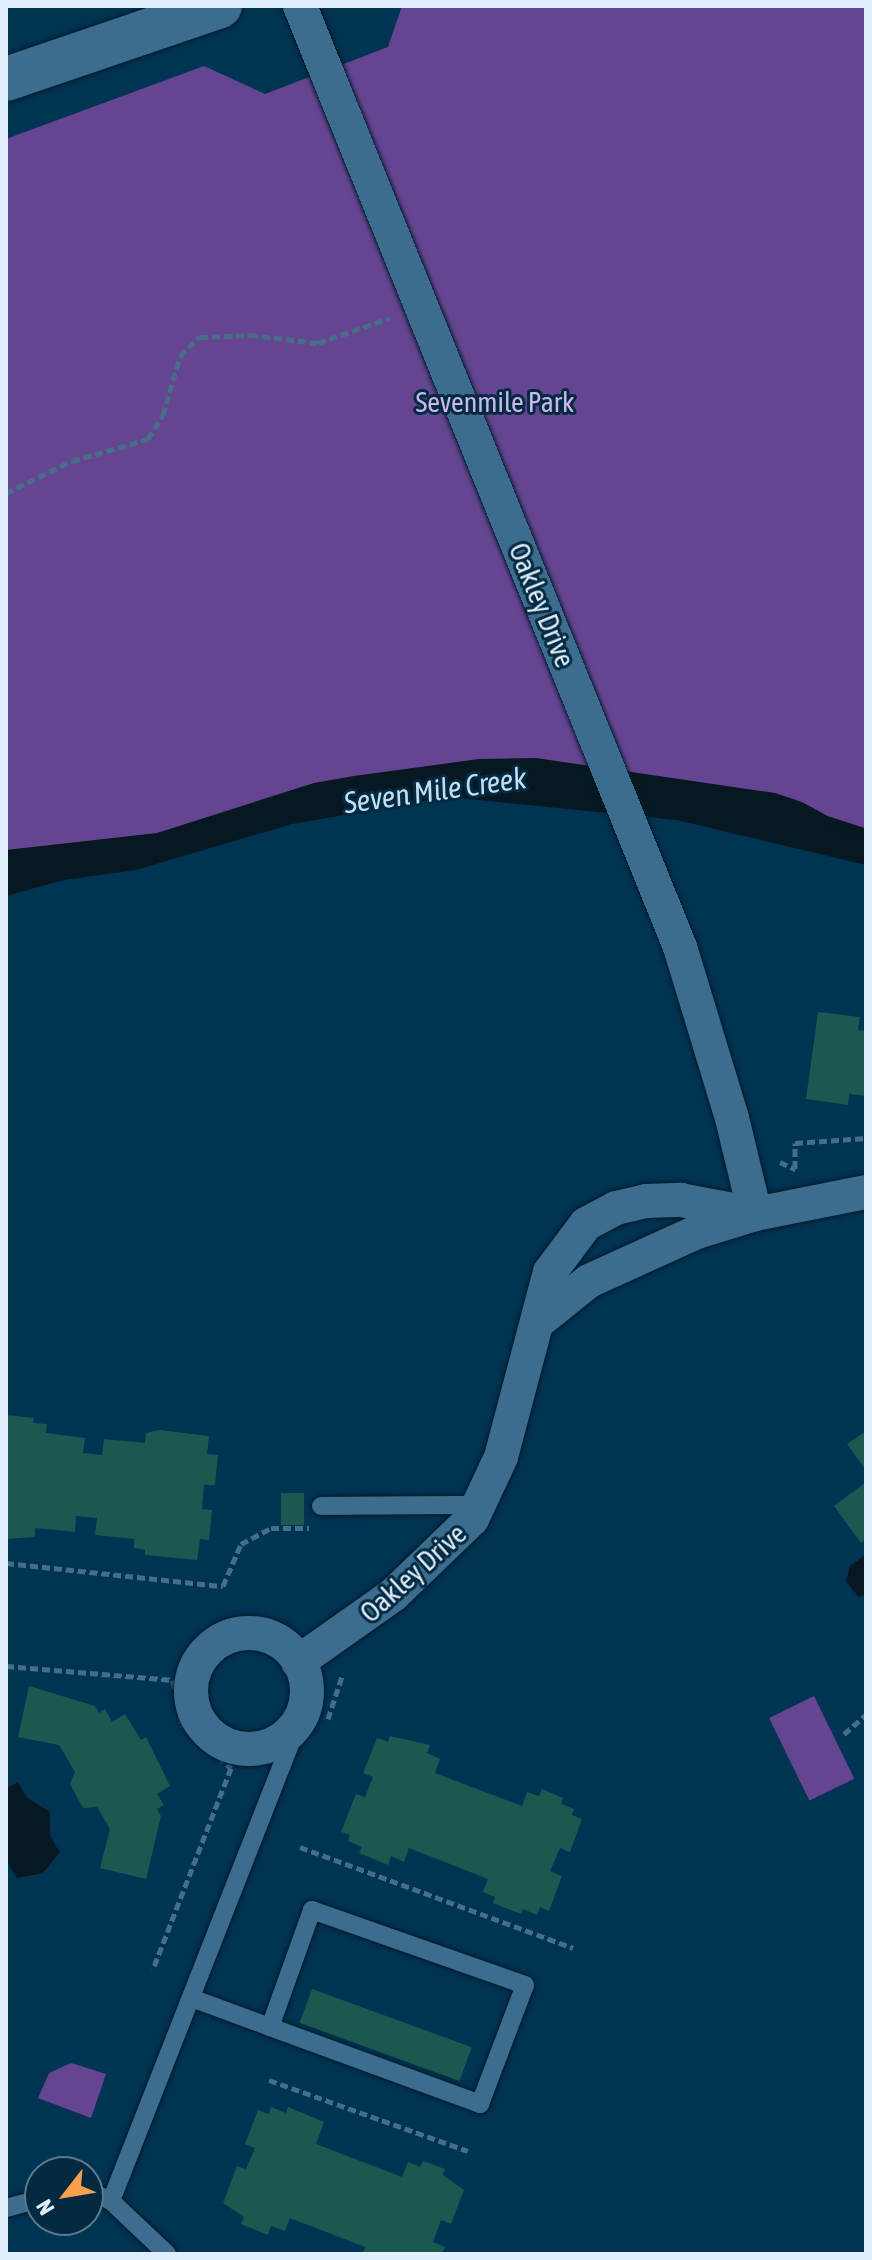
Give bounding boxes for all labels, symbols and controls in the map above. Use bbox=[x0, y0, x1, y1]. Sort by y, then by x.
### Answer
park label: Sevenmile Park bbox=[416, 385, 574, 419]
street label: Oakley Drive bbox=[502, 538, 582, 672]
water label: Seven Mile Creek bbox=[341, 759, 529, 821]
street label: Oakley Drive bbox=[353, 1517, 473, 1629]
north arrow bbox=[24, 2156, 104, 2236]
text: N bbox=[31, 2195, 60, 2220]

